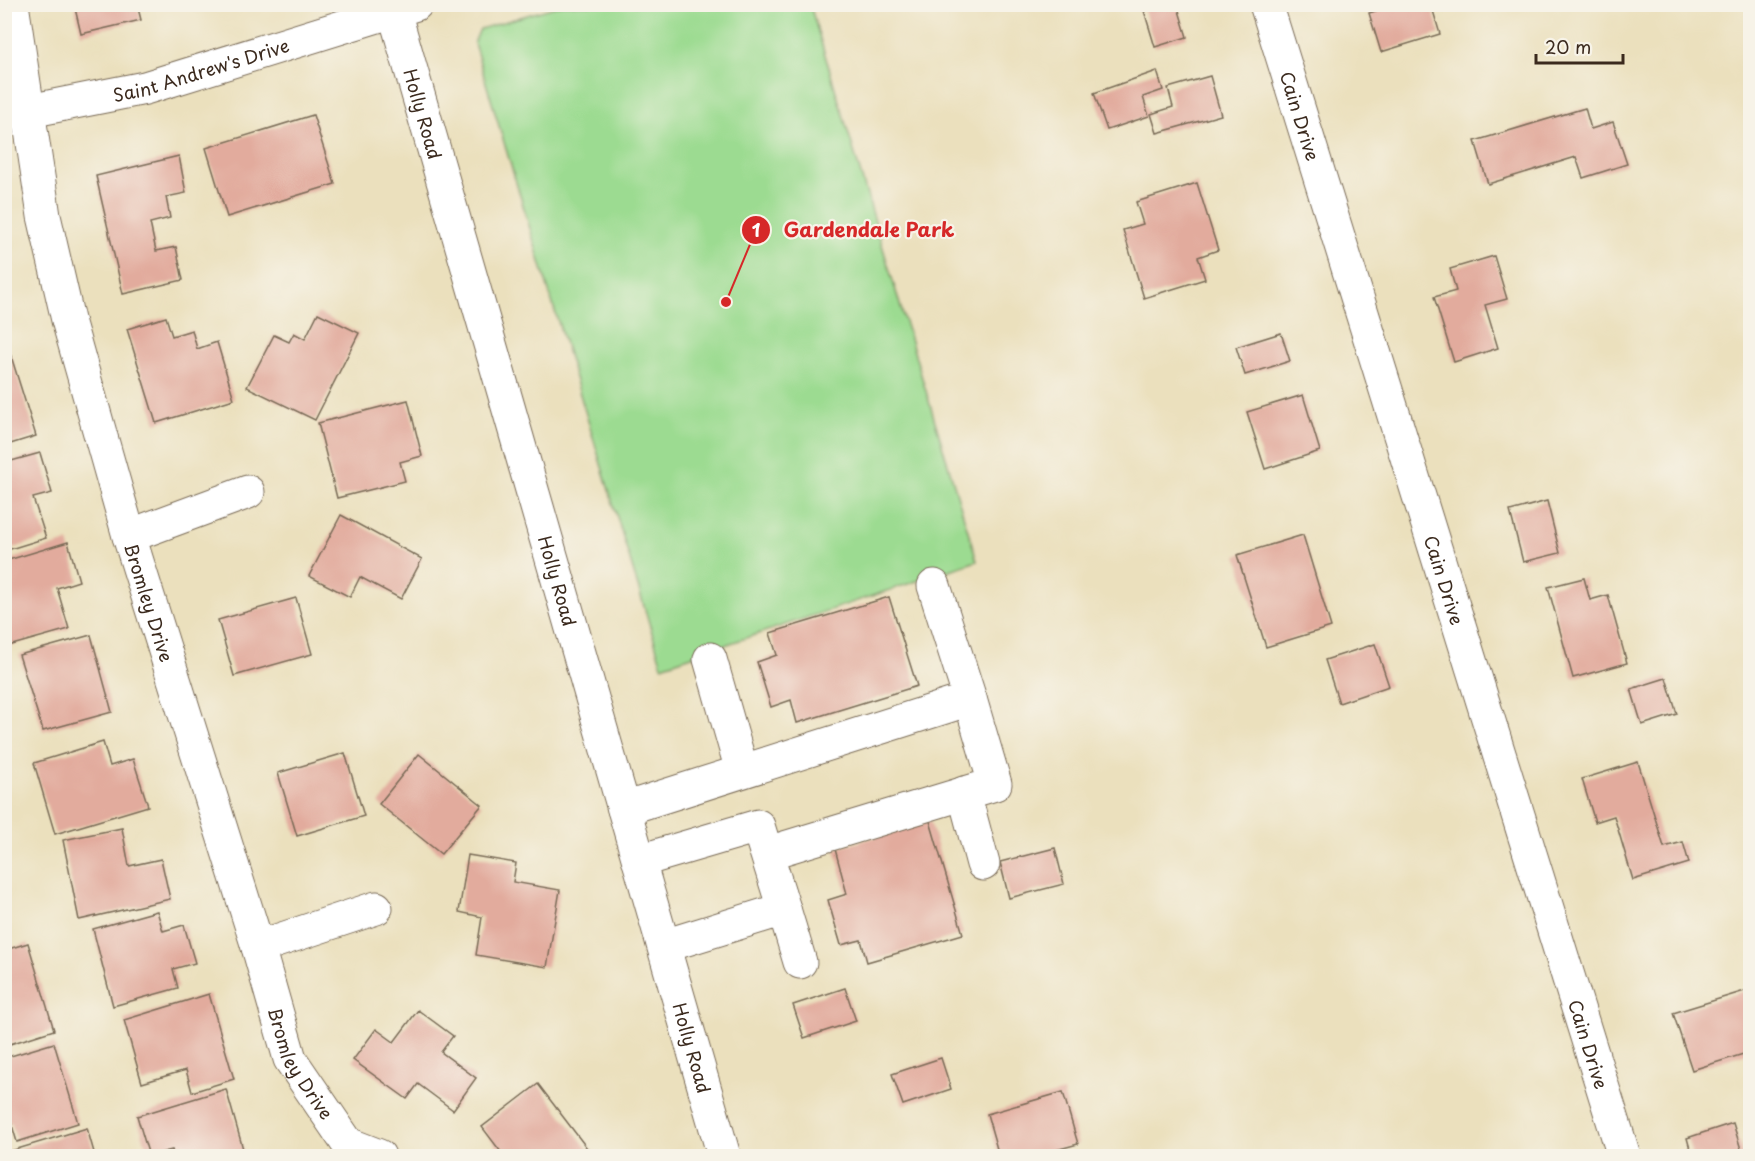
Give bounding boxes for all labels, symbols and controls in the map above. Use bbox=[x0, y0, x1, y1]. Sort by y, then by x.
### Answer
scale bar bbox=[1536, 27, 1623, 65]
street label: Saint Andrew's Drive bbox=[110, 31, 292, 108]
text: 20 m bbox=[1545, 33, 1591, 60]
street label: Holly Road bbox=[398, 65, 449, 162]
street label: Cain Drive bbox=[1274, 68, 1327, 164]
callout: Gardendale Park bbox=[741, 211, 967, 249]
text: Gardendale Park bbox=[784, 214, 955, 244]
text: 1 bbox=[752, 216, 761, 243]
street label: Holly Road bbox=[532, 532, 584, 629]
street label: Cain Drive bbox=[1418, 532, 1472, 628]
street label: Bromley Drive bbox=[118, 539, 181, 665]
street label: Cain Drive bbox=[1563, 996, 1616, 1092]
street label: Holly Road bbox=[667, 999, 719, 1096]
street label: Bromley Drive bbox=[262, 1004, 341, 1124]

